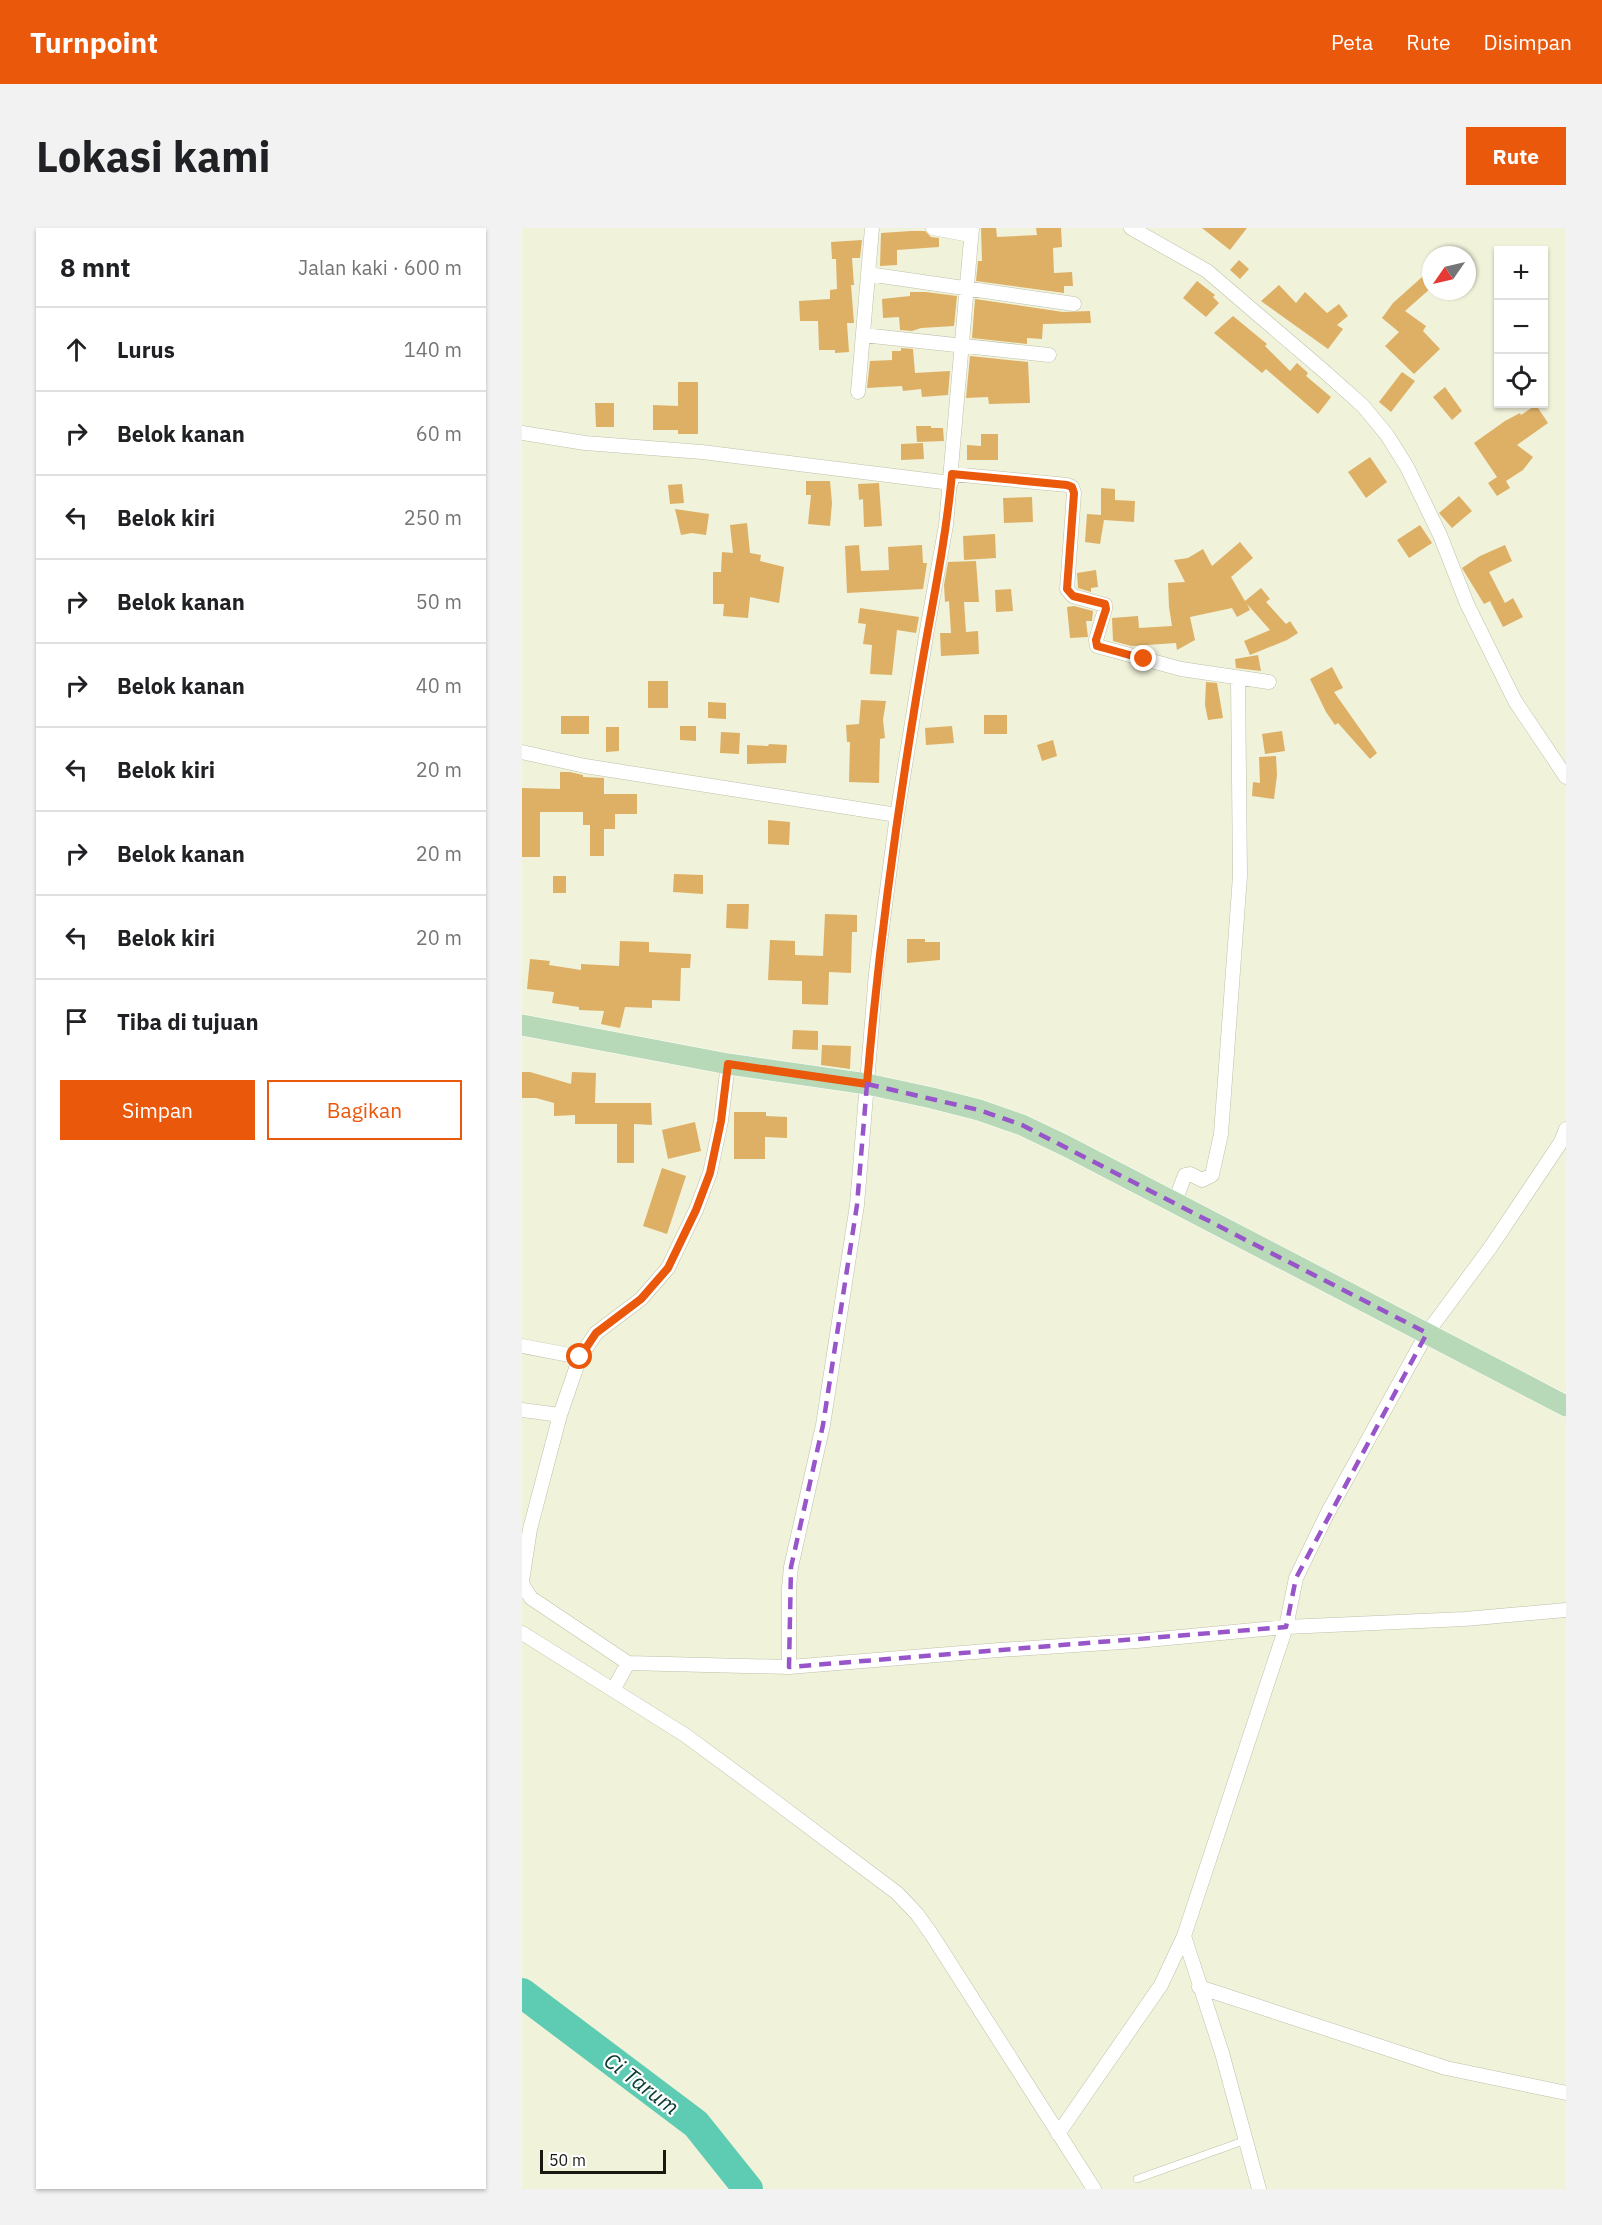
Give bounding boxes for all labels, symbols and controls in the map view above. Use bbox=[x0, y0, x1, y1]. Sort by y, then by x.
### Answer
text: Turnpoint bbox=[30, 24, 158, 61]
text: Peta bbox=[1331, 28, 1373, 56]
text: Rute bbox=[1406, 28, 1451, 56]
text: Disimpan bbox=[1484, 28, 1572, 56]
button: Rute bbox=[1466, 127, 1566, 185]
text: Lokasi kami bbox=[36, 129, 270, 184]
north arrow bbox=[1422, 246, 1476, 300]
map controls bbox=[1494, 246, 1548, 408]
button: + bbox=[1494, 246, 1548, 300]
text: 8 mnt bbox=[60, 250, 130, 284]
text: Jalan kaki · 600 m bbox=[298, 254, 462, 281]
button: − bbox=[1494, 300, 1548, 354]
icon: ahead bbox=[60, 333, 93, 366]
text: Lurus bbox=[117, 335, 175, 364]
text: 140 m bbox=[404, 336, 462, 363]
button: locate bbox=[1494, 354, 1548, 408]
icon: right bbox=[60, 417, 93, 450]
text: Belok kanan bbox=[117, 419, 245, 448]
text: 60 m bbox=[416, 420, 462, 447]
icon: left bbox=[60, 501, 93, 534]
text: Belok kiri bbox=[117, 503, 215, 532]
text: 250 m bbox=[404, 504, 462, 531]
icon: right bbox=[60, 585, 93, 618]
text: Belok kanan bbox=[117, 587, 245, 616]
text: 50 m bbox=[416, 588, 462, 615]
route end bbox=[1130, 645, 1156, 671]
icon: right bbox=[60, 669, 93, 702]
text: Belok kanan bbox=[117, 671, 245, 700]
text: 40 m bbox=[416, 672, 462, 699]
icon: left bbox=[60, 753, 93, 786]
text: Belok kiri bbox=[117, 755, 215, 784]
text: 20 m bbox=[416, 756, 462, 783]
icon: right bbox=[60, 837, 93, 870]
text: Belok kanan bbox=[117, 839, 245, 868]
text: 20 m bbox=[416, 840, 462, 867]
icon: left bbox=[60, 921, 93, 954]
text: Belok kiri bbox=[117, 923, 215, 952]
text: 20 m bbox=[416, 924, 462, 951]
icon: arrive bbox=[60, 1005, 93, 1038]
text: Tiba di tujuan bbox=[117, 1007, 259, 1036]
button: Simpan bbox=[60, 1080, 255, 1140]
button: Bagikan bbox=[267, 1080, 462, 1140]
route start bbox=[566, 1343, 592, 1369]
water label: Ci Tarum bbox=[599, 2045, 685, 2121]
scale bar bbox=[540, 2147, 666, 2174]
text: 50 m bbox=[549, 2150, 586, 2170]

